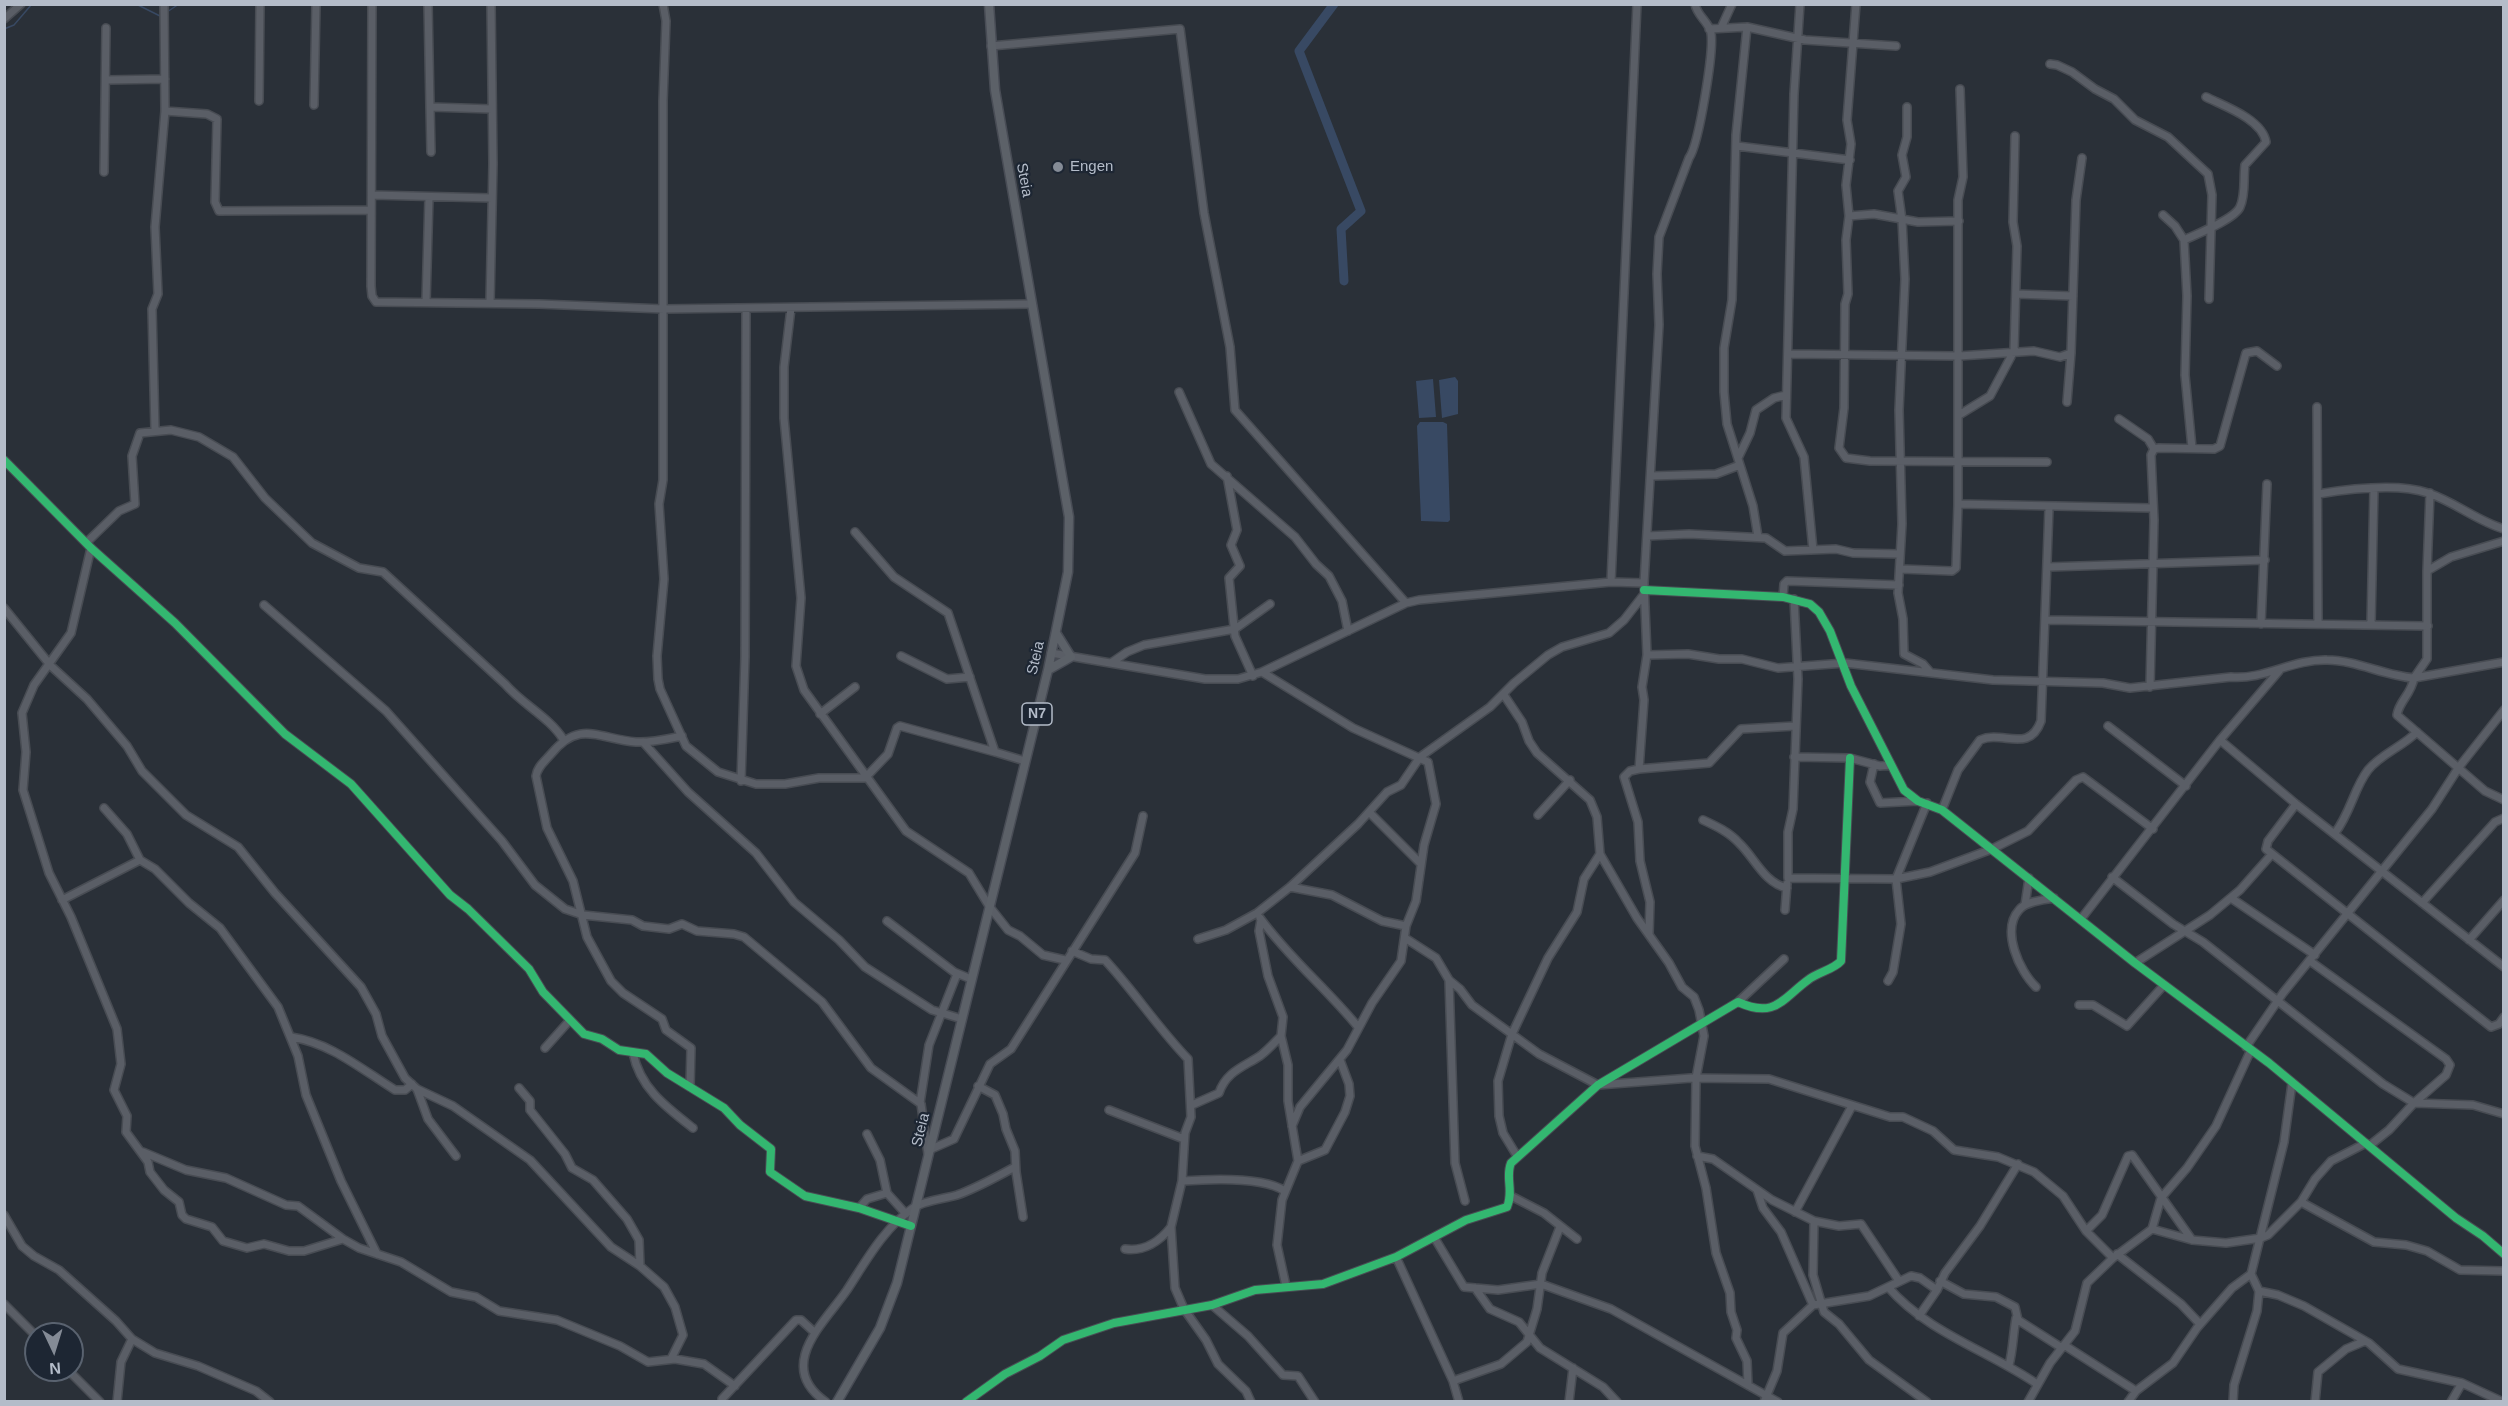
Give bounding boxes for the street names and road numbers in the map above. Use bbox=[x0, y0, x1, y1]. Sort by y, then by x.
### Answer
street label: Steia bbox=[1012, 162, 1036, 198]
street label: Steia bbox=[1023, 639, 1049, 677]
road number: N7 bbox=[1022, 703, 1052, 725]
street label: Steia bbox=[908, 1111, 934, 1149]

